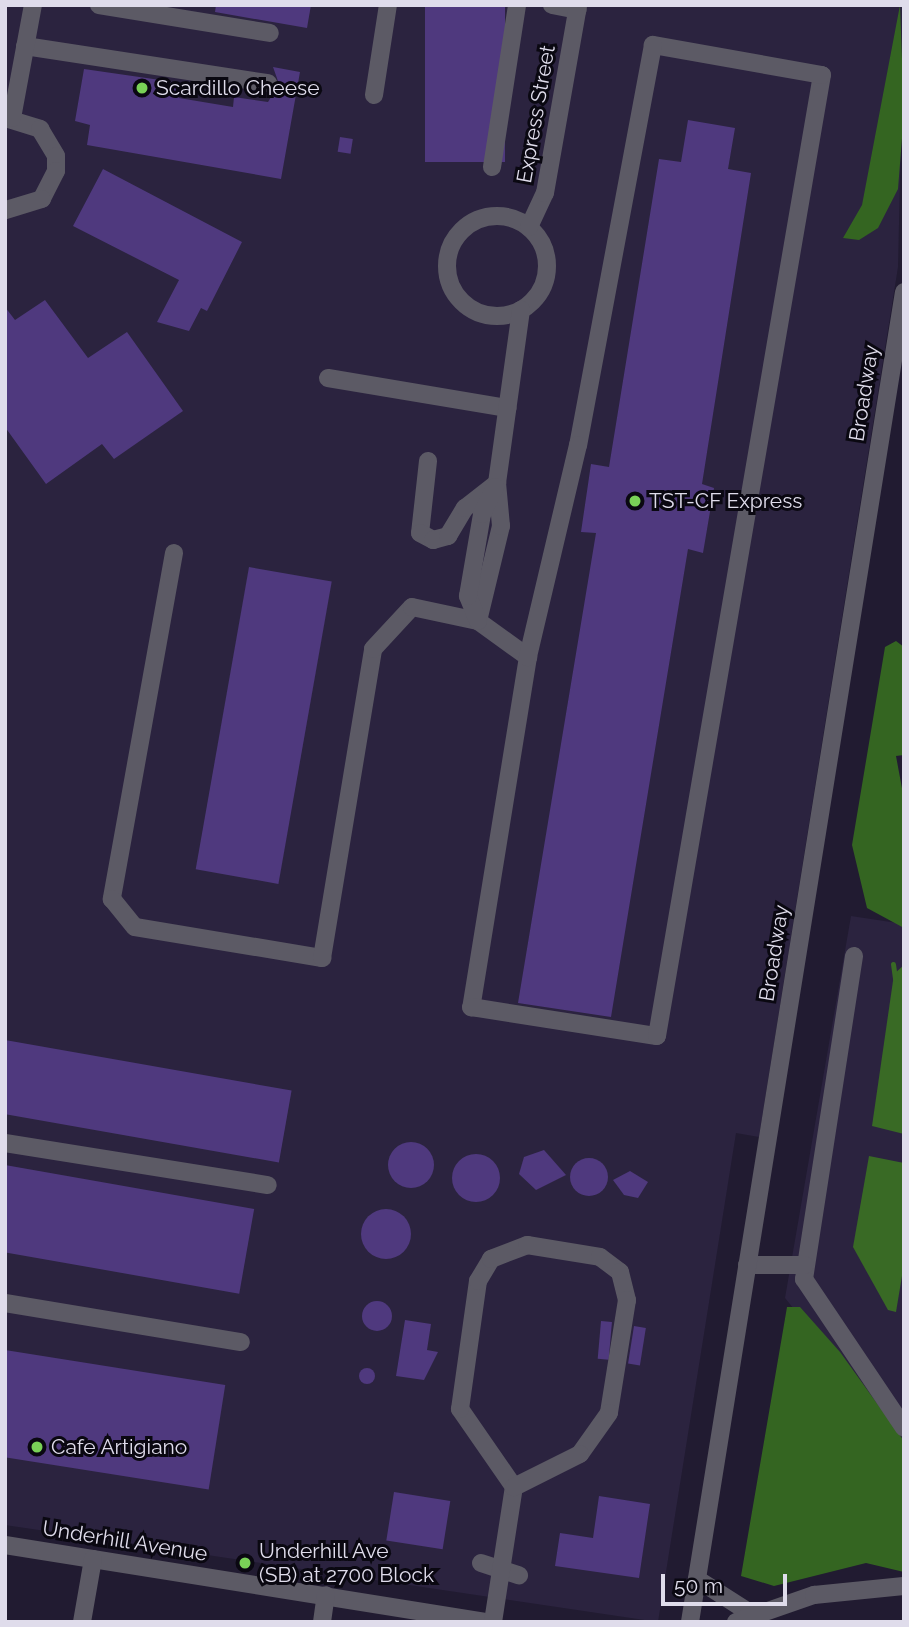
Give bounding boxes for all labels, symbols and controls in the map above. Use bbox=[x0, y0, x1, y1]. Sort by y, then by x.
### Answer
street label: Express Street bbox=[511, 43, 561, 185]
place label: Scardillo Cheese bbox=[156, 75, 319, 101]
marker: Scardillo Cheese bbox=[134, 80, 150, 96]
street label: Broadway bbox=[844, 343, 884, 443]
place label: TST-CF Express bbox=[649, 488, 803, 514]
marker: TST-CF Express bbox=[627, 493, 643, 509]
street label: Broadway bbox=[754, 903, 794, 1003]
place label: Cafe Artigiano bbox=[51, 1434, 188, 1460]
marker: Cafe Artigiano bbox=[29, 1439, 45, 1455]
street label: Underhill Avenue bbox=[40, 1515, 210, 1567]
place label: Underhill Ave (SB) at 2700 Block bbox=[259, 1538, 434, 1588]
marker: Underhill Ave (SB) at 2700 Block bbox=[237, 1555, 253, 1571]
scale bar bbox=[664, 1560, 790, 1604]
text: 50 m bbox=[674, 1573, 723, 1598]

